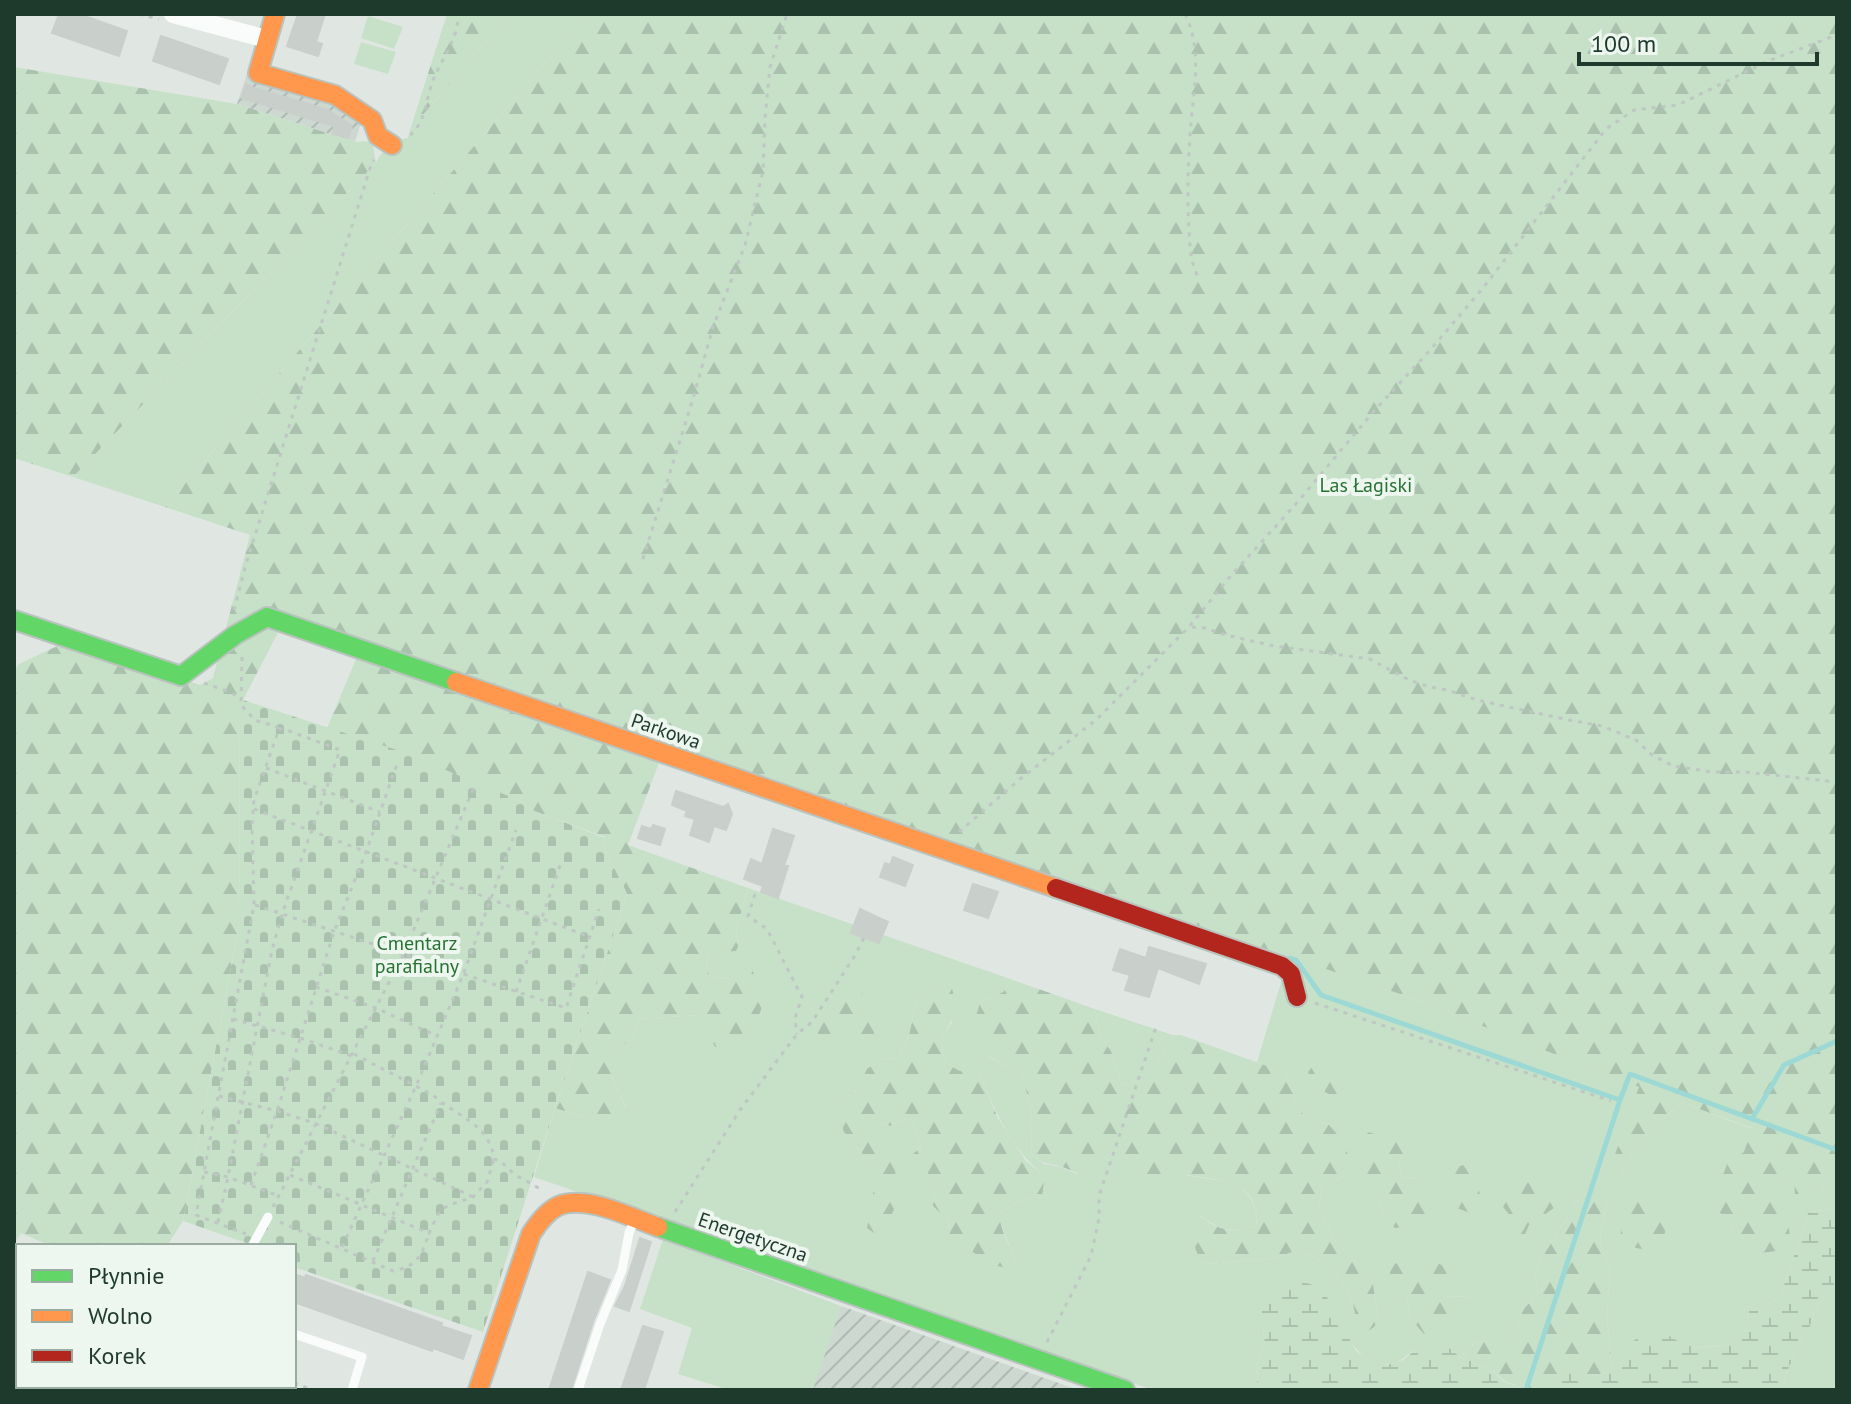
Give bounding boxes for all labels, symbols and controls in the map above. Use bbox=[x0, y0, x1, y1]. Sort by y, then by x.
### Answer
scale bar bbox=[1579, 16, 1817, 66]
text: 100 m bbox=[1591, 28, 1656, 59]
park label: Las Łagiski bbox=[1320, 472, 1412, 498]
street label: Parkowa bbox=[628, 707, 704, 755]
park label: Cmentarz parafialny bbox=[375, 930, 460, 979]
street label: Energetyczna bbox=[695, 1206, 811, 1268]
legend bbox=[16, 1244, 296, 1388]
text: Płynnie bbox=[88, 1260, 165, 1291]
text: Wolno bbox=[88, 1300, 153, 1331]
text: Korek bbox=[88, 1340, 147, 1371]

